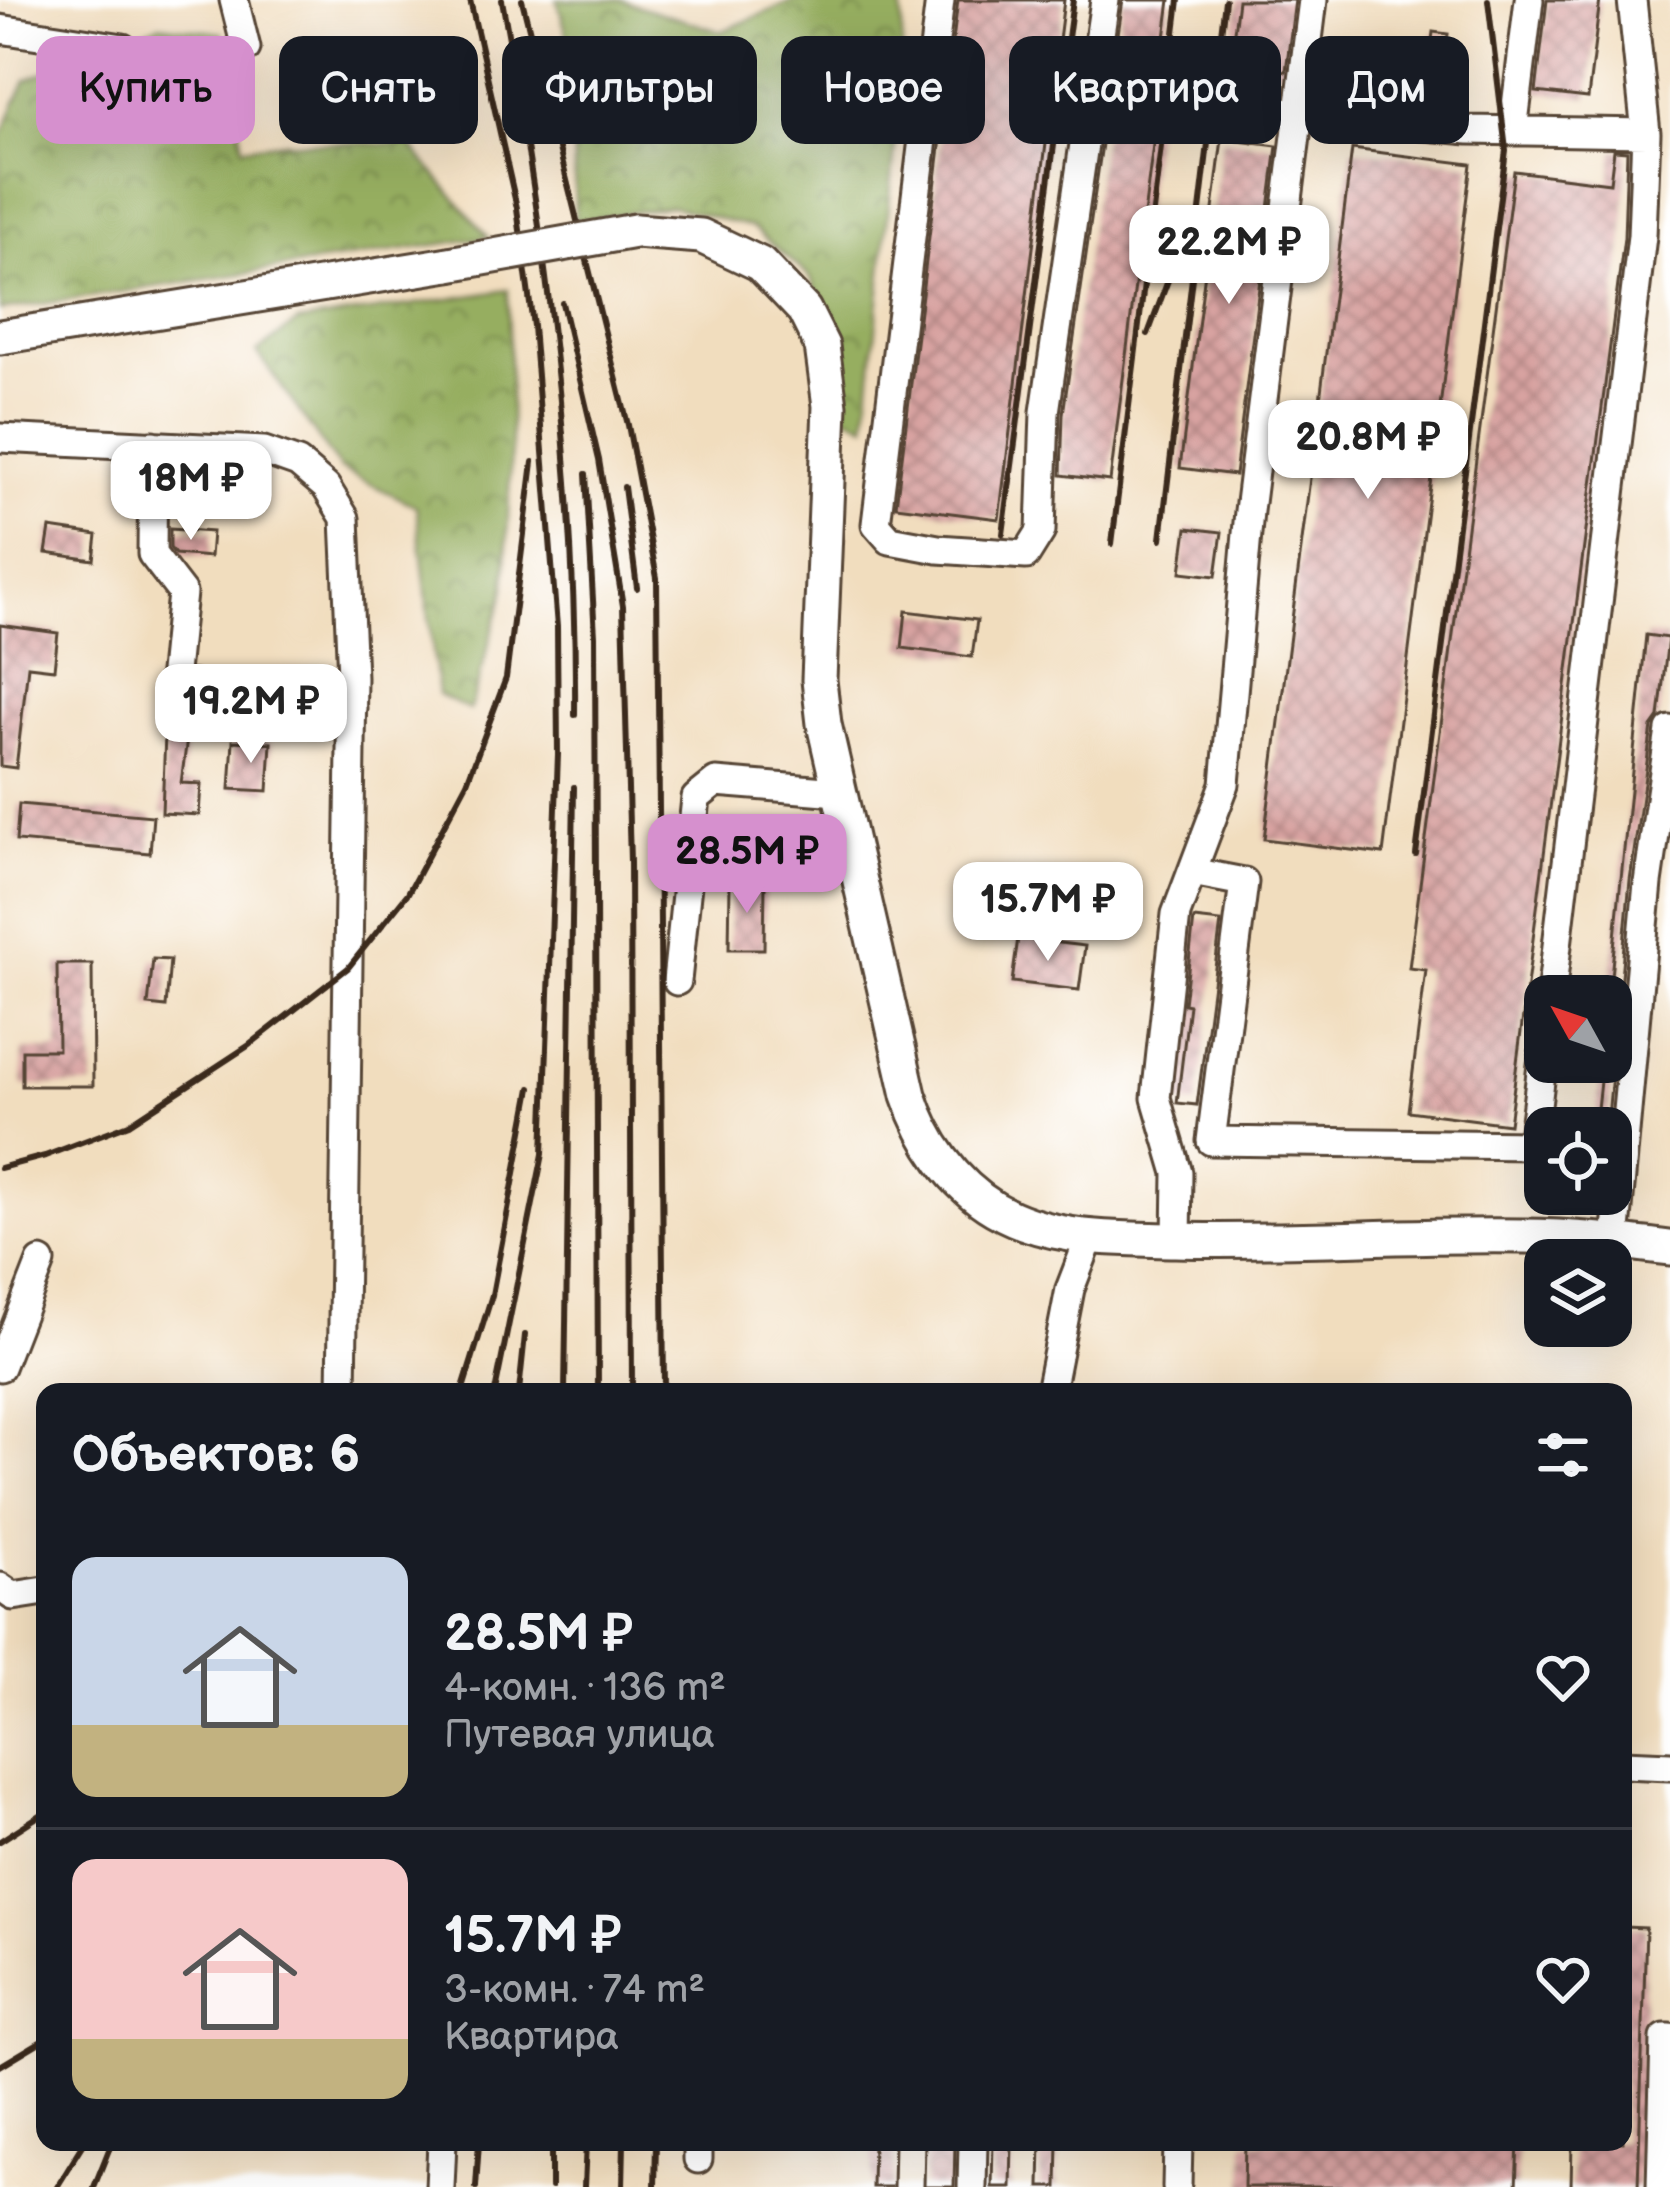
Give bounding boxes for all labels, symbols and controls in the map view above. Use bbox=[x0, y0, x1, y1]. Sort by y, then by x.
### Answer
chip: Купить bbox=[36, 36, 255, 144]
chip: Снять bbox=[279, 36, 478, 144]
chip: Фильтры bbox=[502, 36, 757, 144]
chip: Новое bbox=[781, 36, 985, 144]
chip: Квартира bbox=[1009, 36, 1281, 144]
chip: Дом bbox=[1305, 36, 1469, 144]
pin: 22.2M ₽ bbox=[1118, 205, 1340, 307]
text: 22.2M ₽ bbox=[1156, 220, 1302, 267]
pin: 20.8M ₽ bbox=[1257, 400, 1479, 502]
text: 20.8M ₽ bbox=[1295, 415, 1441, 462]
pin: 18M ₽ bbox=[107, 441, 275, 543]
text: 18M ₽ bbox=[138, 456, 244, 503]
pin: 19.2M ₽ bbox=[140, 664, 362, 766]
text: 19.2M ₽ bbox=[182, 679, 320, 726]
pin: 28.5M ₽ bbox=[636, 814, 858, 916]
text: 28.5M ₽ bbox=[675, 829, 819, 876]
pin: 15.7M ₽ bbox=[937, 862, 1159, 964]
text: 15.7M ₽ bbox=[980, 877, 1116, 924]
north arrow bbox=[1524, 975, 1632, 1083]
map controls bbox=[1524, 975, 1632, 1347]
button: locate bbox=[1524, 1107, 1632, 1215]
button: layers bbox=[1524, 1239, 1632, 1347]
icon: filters bbox=[1530, 1422, 1596, 1488]
text: Объектов: 6 bbox=[72, 1425, 360, 1486]
text: 28.5M ₽ bbox=[444, 1604, 633, 1665]
icon: home bbox=[168, 1605, 312, 1749]
icon: heart bbox=[1530, 1644, 1596, 1710]
text: 4-комн. · 136 m² bbox=[444, 1665, 726, 1712]
text: Путевая улица bbox=[444, 1712, 715, 1759]
text: 15.7M ₽ bbox=[444, 1906, 622, 1967]
icon: home bbox=[168, 1907, 312, 2051]
icon: heart bbox=[1530, 1946, 1596, 2012]
text: 3-комн. · 74 m² bbox=[444, 1967, 705, 2014]
text: Квартира bbox=[444, 2014, 619, 2061]

